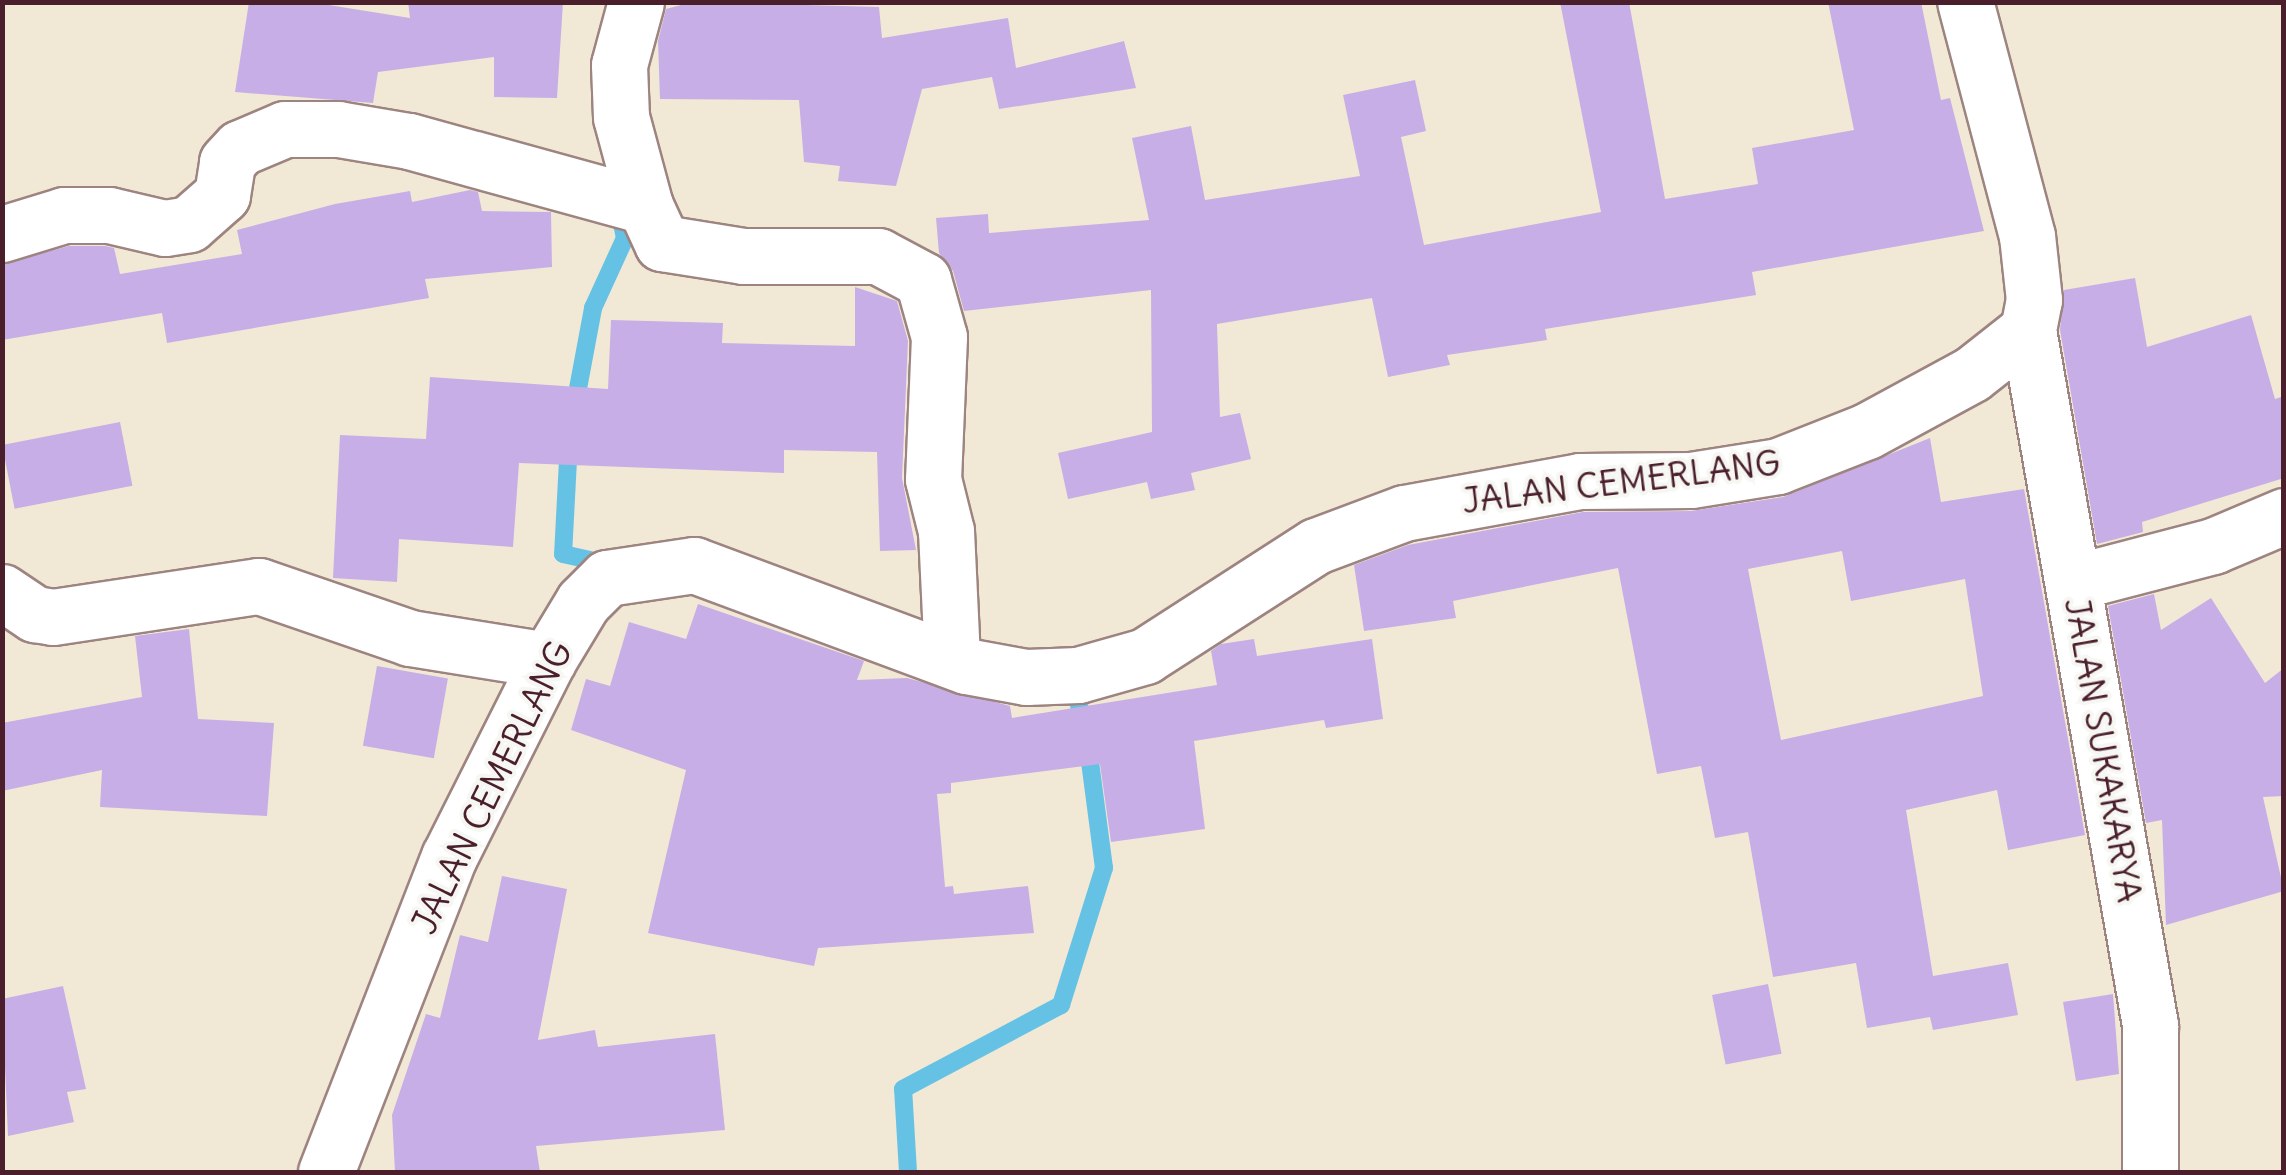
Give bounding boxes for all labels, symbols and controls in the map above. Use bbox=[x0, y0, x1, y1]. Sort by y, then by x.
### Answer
street label: JALAN CEMERLANG bbox=[1460, 441, 1782, 521]
street label: JALAN SUKAKARYA bbox=[2057, 594, 2151, 906]
street label: JALAN CEMERLANG bbox=[402, 634, 580, 940]

